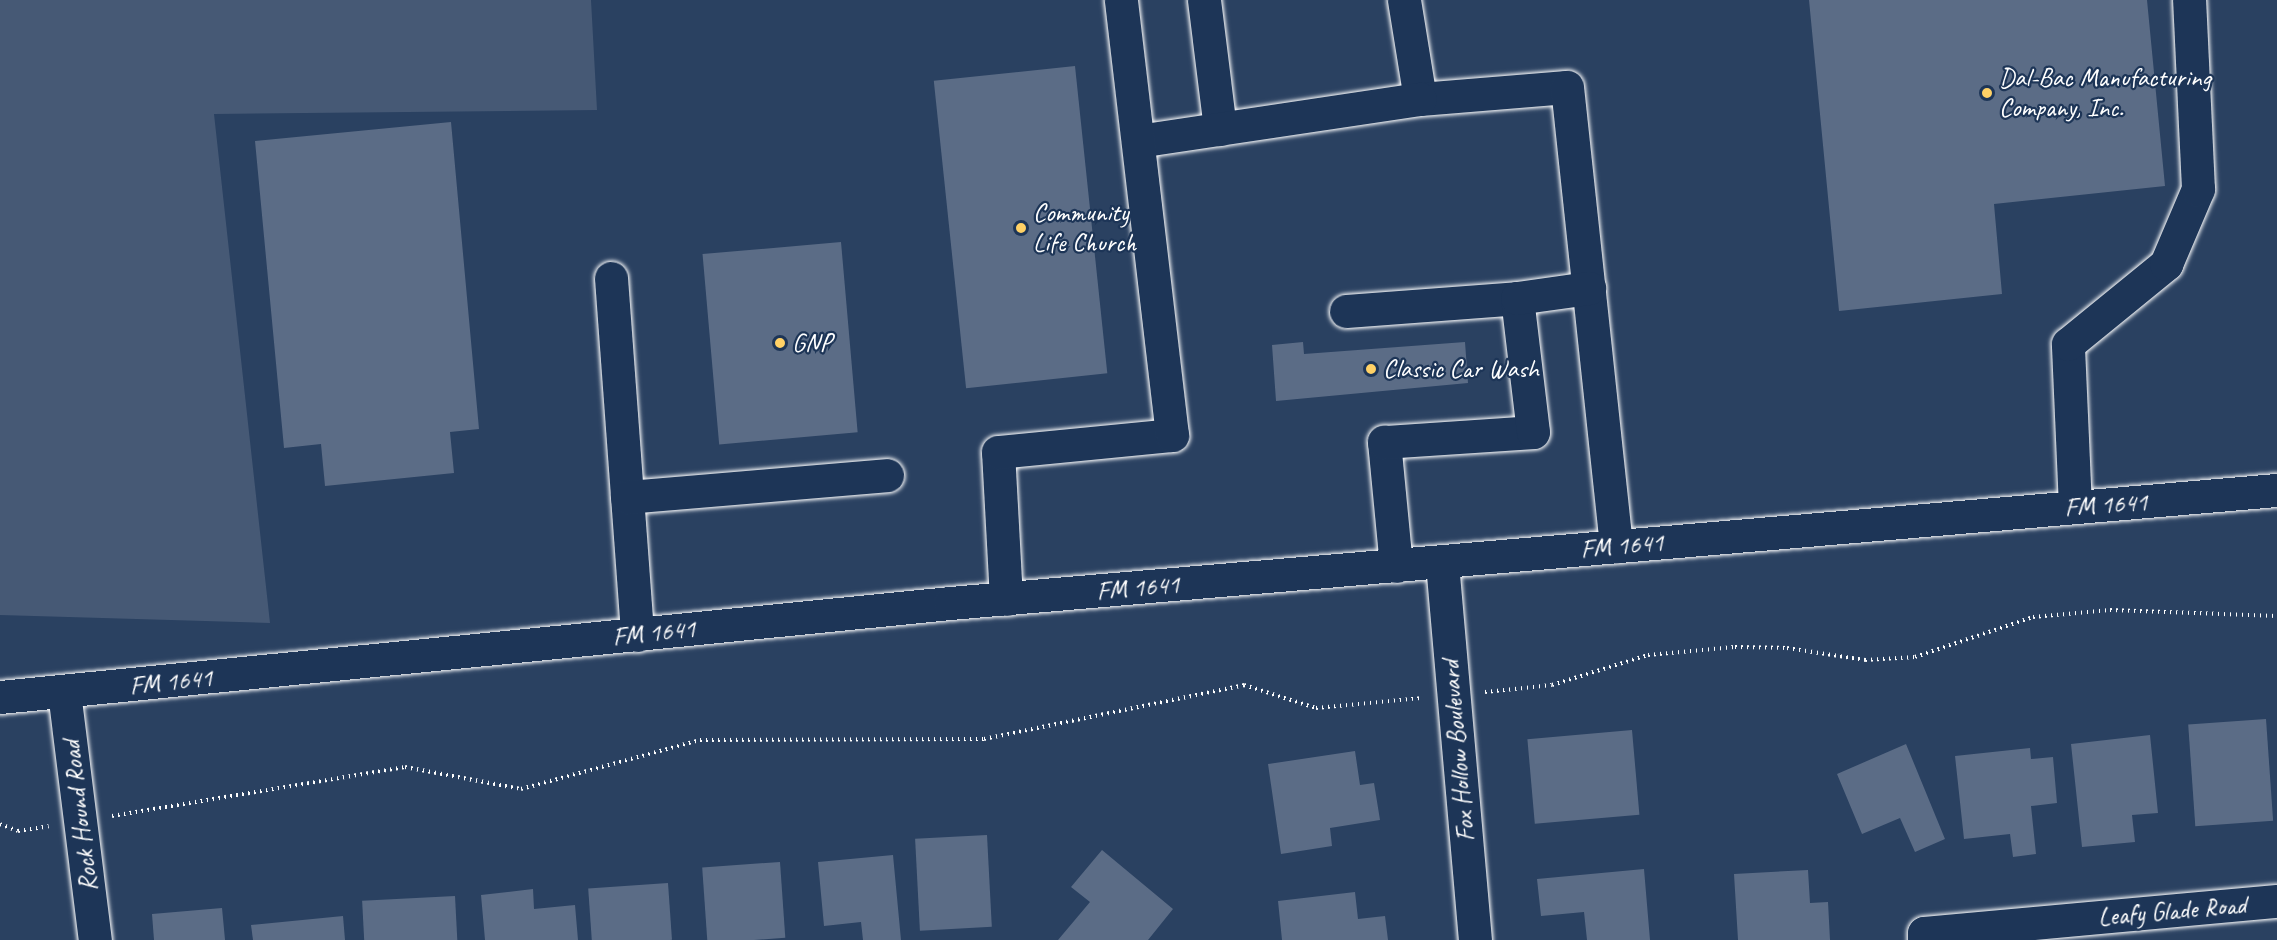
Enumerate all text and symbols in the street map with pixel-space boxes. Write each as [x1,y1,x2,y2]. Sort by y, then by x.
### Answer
place label: Dal-Bac Manufacturing Company, Inc. [1999,62,2211,124]
marker: Dal-Bac Manufacturing Company, Inc. [1980,86,1994,100]
place label: Community Life Church [1033,197,1137,258]
marker: Community Life Church [1014,221,1028,235]
place label: GNP [792,327,832,359]
marker: GNP [773,336,787,350]
place label: Classic Car Wash [1383,353,1539,385]
marker: Classic Car Wash [1364,362,1378,376]
street label: FM 1641 [2063,487,2149,523]
street label: FM 1641 [1579,527,1665,565]
street label: FM 1641 [1095,569,1181,607]
street label: FM 1641 [611,613,697,653]
street label: Fox Hollow Boulevard [1435,659,1481,843]
street label: FM 1641 [128,662,214,702]
street label: Rock Hound Road [55,738,105,894]
street label: Leafy Glade Road [2096,889,2248,933]

